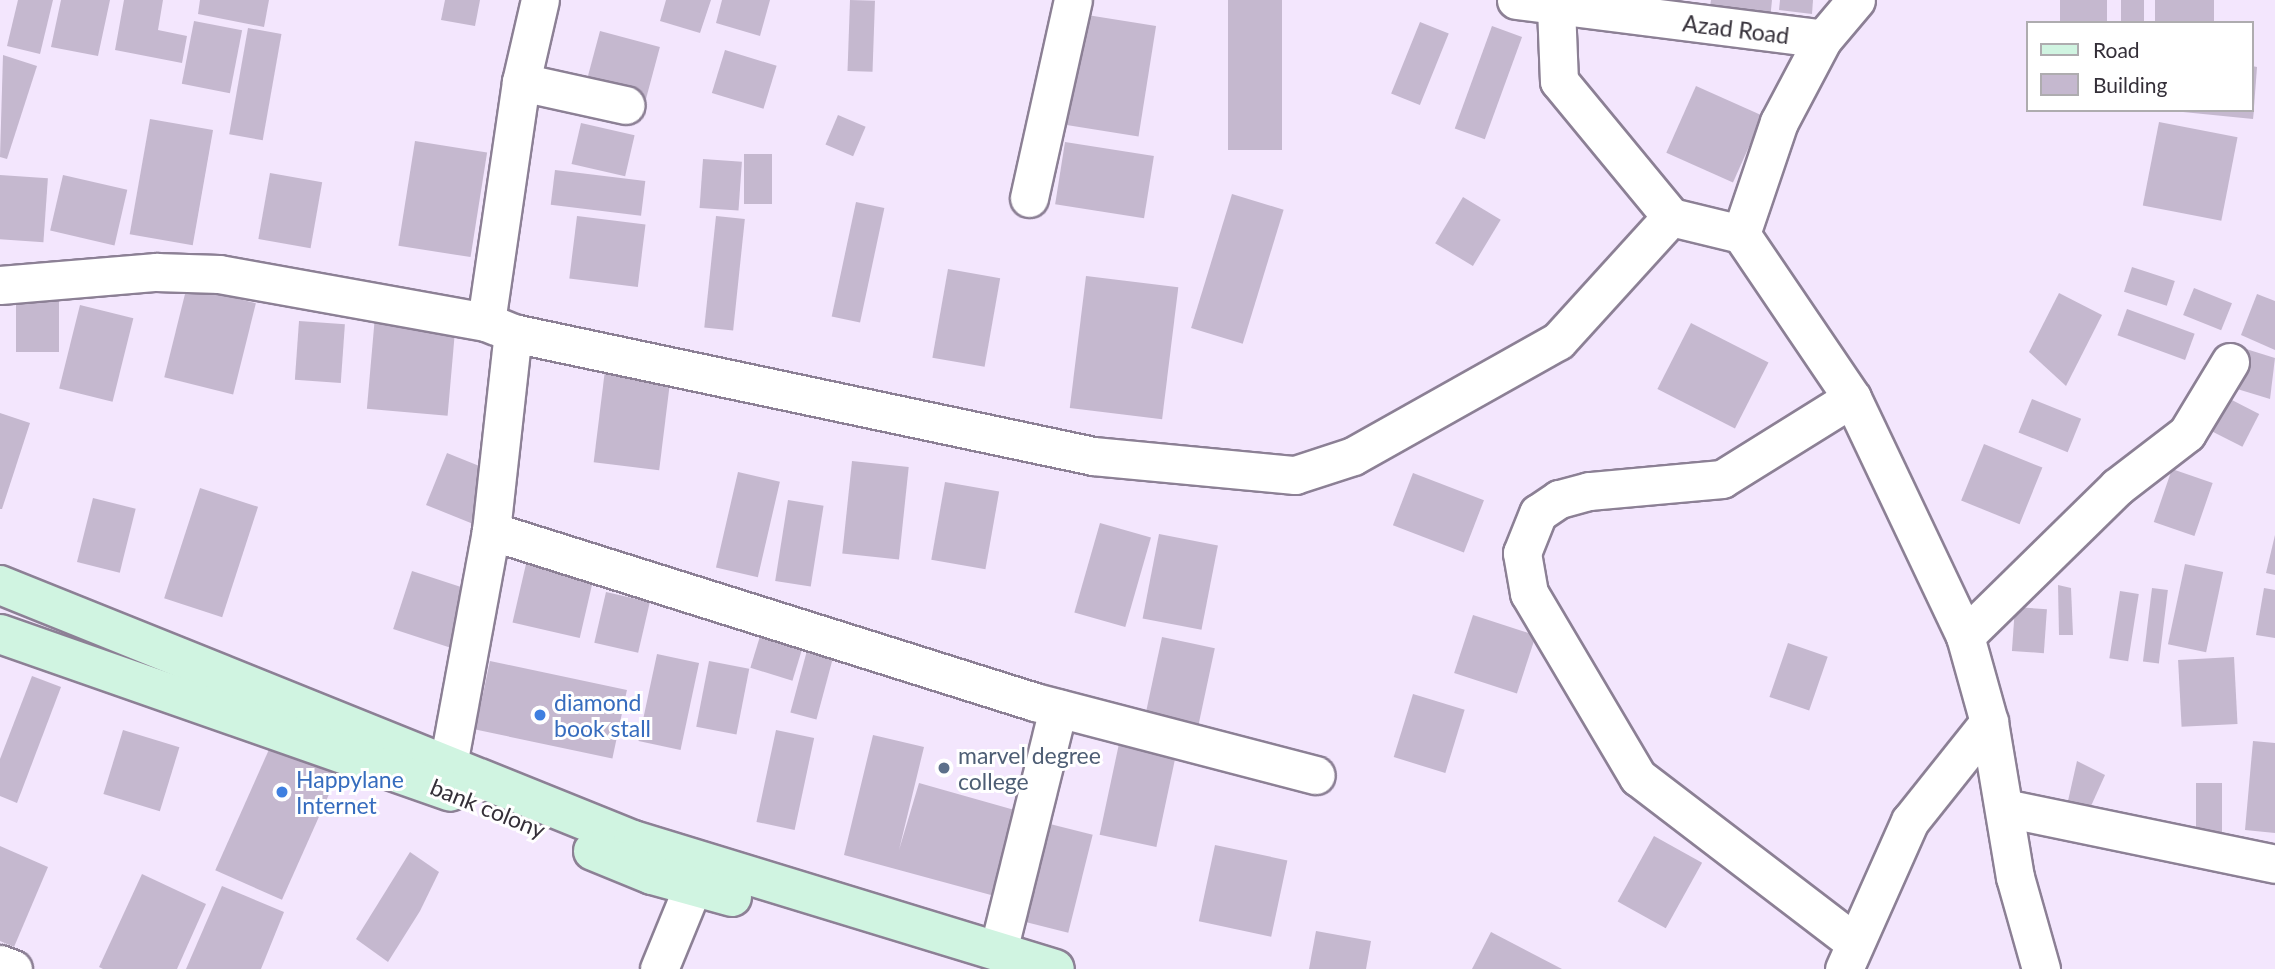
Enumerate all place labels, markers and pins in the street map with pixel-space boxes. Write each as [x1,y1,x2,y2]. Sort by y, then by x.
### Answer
place label: diamond book stall [554,688,651,742]
marker: diamond book stall [532,707,548,723]
place label: marvel degree college [958,741,1101,795]
marker: marvel degree college [936,760,952,776]
place label: Happylane Internet [296,765,404,819]
marker: Happylane Internet [274,784,290,800]

